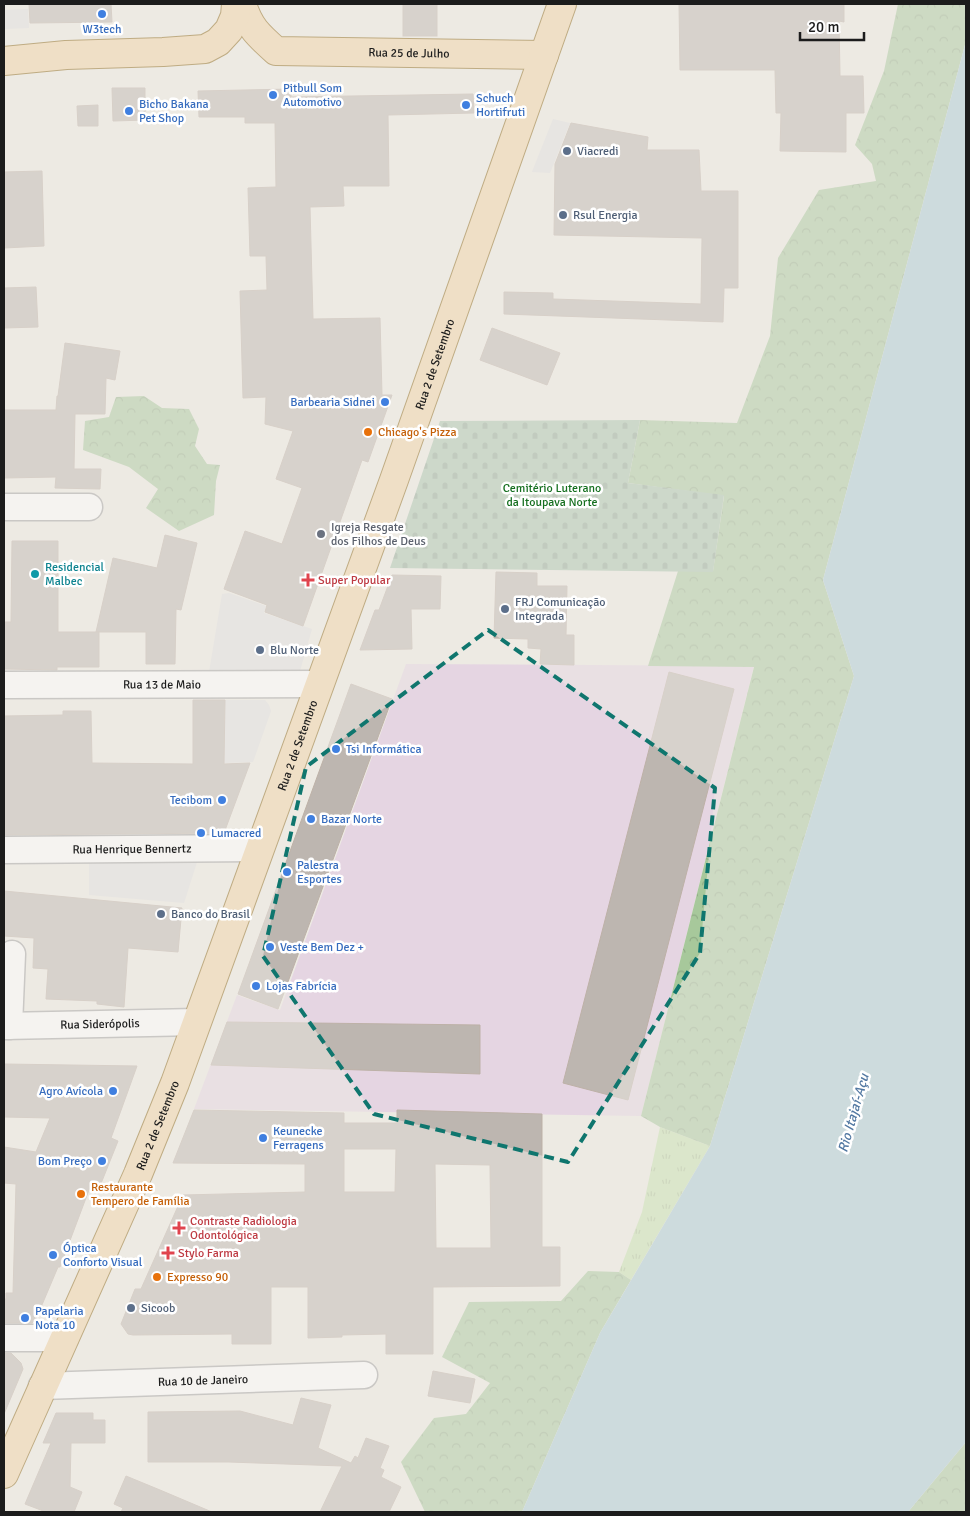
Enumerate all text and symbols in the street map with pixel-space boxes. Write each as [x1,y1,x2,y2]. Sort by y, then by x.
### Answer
marker: W3tech [96,8,108,20]
scale bar [800,10,864,42]
text: 20 m [808,18,839,36]
place label: W3tech [83,22,121,37]
street label: Rua 25 de Julho [368,45,450,62]
place label: Pitbull Som Automotivo [283,81,342,110]
marker: Pitbull Som Automotivo [267,89,279,101]
place label: Schuch Hortifruti [476,91,525,120]
place label: Bicho Bakana Pet Shop [139,97,209,126]
marker: Schuch Hortifruti [460,99,472,111]
marker: Bicho Bakana Pet Shop [123,105,135,117]
place label: Viacredi [577,144,619,159]
marker: Viacredi [561,145,573,157]
place label: Rsul Energia [573,208,637,223]
marker: Rsul Energia [557,209,569,221]
street label: Rua 2 de Setembro [412,317,458,412]
place label: Barbearia Sidnei [290,395,375,410]
marker: Barbearia Sidnei [379,396,391,408]
place label: Chicago's Pizza [378,425,457,440]
marker: Chicago's Pizza [362,426,374,438]
park label: Cemitério Luterano da Itoupava Norte [503,481,601,510]
place label: Igreja Resgate dos Filhos de Deus [331,520,426,549]
marker: Igreja Resgate dos Filhos de Deus [315,528,327,540]
place label: Residencial Malbec [45,560,105,589]
marker: Residencial Malbec [29,568,41,580]
place label: Super Popular [318,573,391,588]
marker: Super Popular [302,574,314,586]
place label: FRJ Comunicação Integrada [515,595,605,624]
marker: FRJ Comunicação Integrada [499,603,511,615]
place label: Blu Norte [270,643,319,658]
marker: Blu Norte [254,644,266,656]
street label: Rua 13 de Maio [123,677,201,693]
street label: Rua 2 de Setembro [275,698,321,793]
place label: Tsi Informática [346,742,422,757]
marker: Tsi Informática [330,743,342,755]
place label: Tecibom [170,793,212,808]
marker: Tecibom [216,794,228,806]
place label: Bazar Norte [321,812,382,827]
marker: Bazar Norte [305,813,317,825]
place label: Lumacred [211,826,261,841]
marker: Lumacred [195,827,207,839]
street label: Rua Henrique Bennertz [72,842,192,857]
place label: Palestra Esportes [297,858,342,887]
marker: Palestra Esportes [281,866,293,878]
place label: Banco do Brasil [171,907,251,922]
marker: Banco do Brasil [155,908,167,920]
place label: Veste Bem Dez + [280,940,364,955]
marker: Veste Bem Dez + [264,941,276,953]
place label: Lojas Fabrícia [266,979,337,994]
marker: Lojas Fabrícia [250,980,262,992]
street label: Rua Siderópolis [60,1016,140,1033]
water label: Rio Itajaí-Açu [834,1071,873,1154]
street label: Rua 2 de Setembro [133,1079,183,1173]
place label: Agro Avícola [39,1084,103,1099]
marker: Agro Avícola [107,1085,119,1097]
place label: Keunecke Ferragens [273,1124,324,1153]
marker: Keunecke Ferragens [257,1132,269,1144]
place label: Bom Preço [38,1154,92,1169]
marker: Bom Preço [96,1155,108,1167]
place label: Restaurante Tempero de Família [91,1180,189,1209]
marker: Restaurante Tempero de Família [75,1188,87,1200]
place label: Contraste Radiologia Odontológica [190,1214,297,1243]
marker: Contraste Radiologia Odontológica [172,1221,186,1235]
place label: Óptica Conforto Visual [63,1241,143,1270]
place label: Stylo Farma [178,1246,239,1261]
marker: Stylo Farma [162,1247,174,1259]
marker: Óptica Conforto Visual [47,1249,59,1261]
place label: Expresso 90 [167,1270,228,1285]
marker: Expresso 90 [151,1271,163,1283]
place label: Sicoob [141,1301,175,1316]
marker: Sicoob [125,1302,137,1314]
place label: Papelaria Nota 10 [35,1304,84,1333]
marker: Papelaria Nota 10 [19,1312,31,1324]
street label: Rua 10 de Janeiro [158,1372,248,1390]

